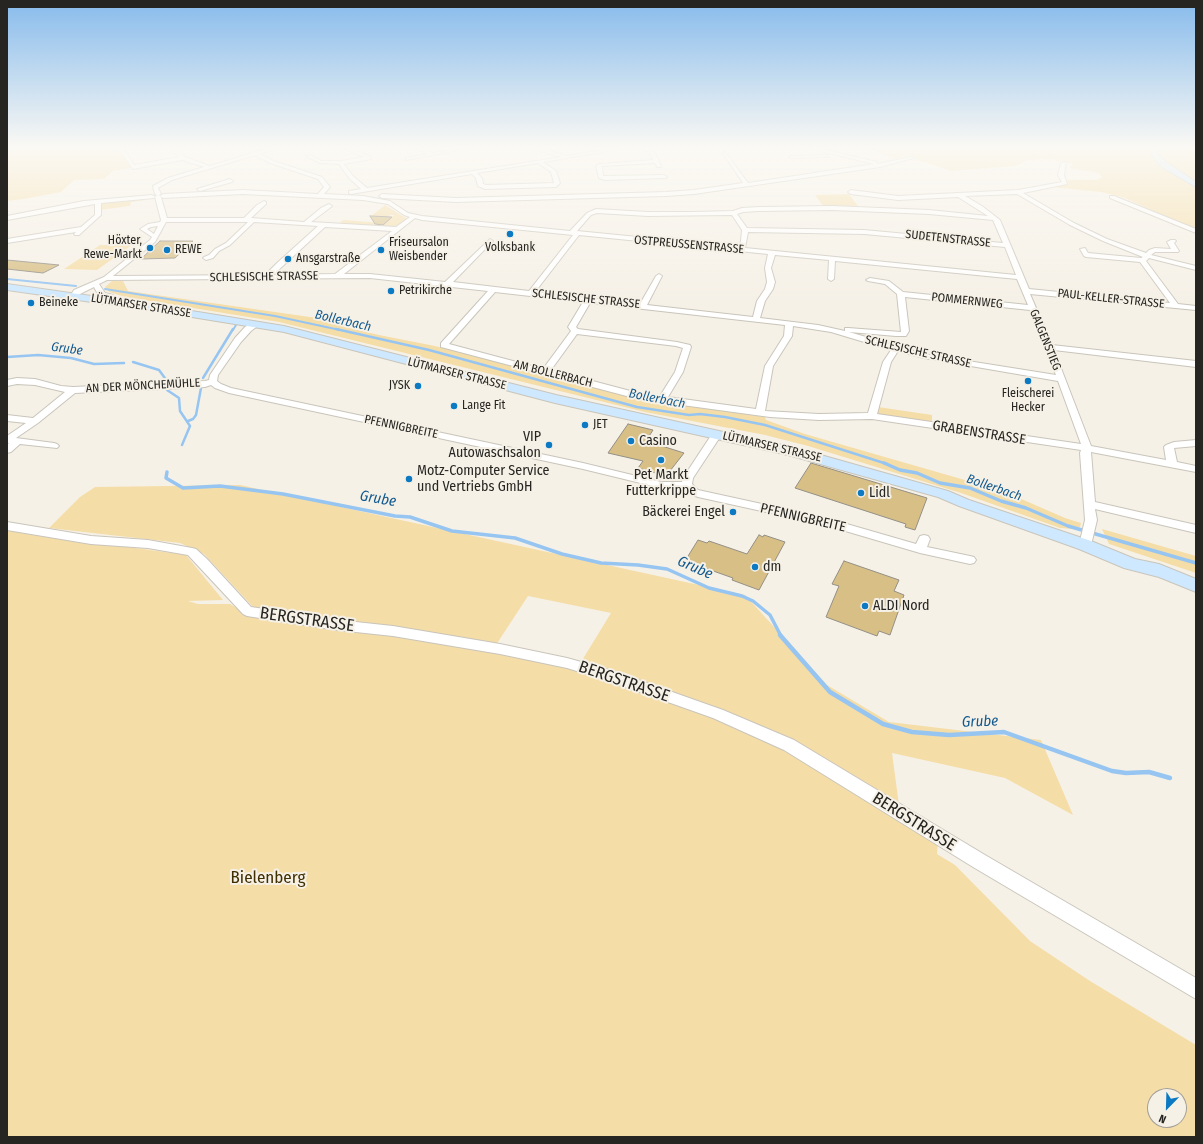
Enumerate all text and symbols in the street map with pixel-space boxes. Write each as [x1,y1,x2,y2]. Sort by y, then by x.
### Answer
street label: SUDETENSTRASSE [905,227,991,251]
marker: Volksbank [505,229,515,239]
street label: OSTPREUSSENSTRASSE [633,233,745,257]
place label: Höxter, Rewe-Markt [83,234,142,262]
place label: Friseursalon Weisbender [389,236,449,264]
place label: Volksbank [485,241,535,255]
marker: Höxter, Rewe-Markt [145,243,155,253]
place label: REWE [175,243,202,257]
marker: REWE [162,245,172,255]
marker: Friseursalon Weisbender [376,245,386,255]
place label: Ansgarstraße [296,252,360,266]
marker: Ansgarstraße [283,254,293,264]
street label: SCHLESISCHE STRASSE [210,269,318,285]
place label: Petrikirche [399,284,452,298]
marker: Petrikirche [386,286,396,296]
street label: SCHLESISCHE STRASSE [531,286,641,312]
street label: PAUL-KELLER-STRASSE [1057,286,1165,312]
street label: POMMERNWEG [931,290,1003,312]
street label: LÜTMARSER STRASSE [90,291,192,321]
place label: Beineke [39,296,78,310]
marker: Beineke [26,298,36,308]
water label: Bollerbach [313,307,373,335]
street label: GALGENSTIEG [1026,307,1064,373]
street label: SCHLESISCHE STRASSE [864,333,972,371]
water label: Grube [50,339,84,359]
street label: LÜTMARSER STRASSE [406,355,508,393]
street label: AM BOLLERBACH [512,357,594,391]
street label: AN DER MÖNCHEMÜHLE [85,376,201,396]
marker: Fleischerei Hecker [1023,376,1033,386]
place label: JYSK [389,379,410,393]
marker: JYSK [413,381,423,391]
water label: Bollerbach [627,386,687,412]
place label: Fleischerei Hecker [1002,387,1054,415]
place label: Lange Fit [462,399,505,413]
marker: Lange Fit [449,401,459,411]
street label: PFENNIGBREITE [363,412,439,442]
street label: GRABENSTRASSE [931,417,1027,449]
place label: JET [593,418,607,432]
marker: JET [580,420,590,430]
place label: VIP Autowaschsalon [449,429,541,462]
street label: LÜTMARSER STRASSE [721,429,823,465]
place label: Casino [639,433,677,449]
marker: Casino [626,436,636,446]
marker: VIP Autowaschsalon [544,440,554,450]
marker: Pet Markt Futterkrippe [656,455,666,465]
place label: Motz-Computer Service und Vertriebs GmbH [417,463,549,496]
place label: Pet Markt Futterkrippe [626,467,696,500]
water label: Bollerbach [964,471,1024,505]
marker: Motz-Computer Service und Vertriebs GmbH [404,474,414,484]
place label: Lidl [869,485,890,501]
water label: Grube [358,487,398,511]
marker: Lidl [856,488,866,498]
street label: PFENNIGBREITE [759,500,847,536]
place label: Bäckerei Engel [642,504,725,520]
marker: Bäckerei Engel [728,507,738,517]
water label: Grube [675,552,715,584]
place label: dm [763,559,781,575]
marker: dm [750,562,760,572]
place label: ALDI Nord [873,598,930,614]
marker: ALDI Nord [860,601,870,611]
street label: BERGSTRASSE [259,603,355,637]
street label: BERGSTRASSE [576,657,672,707]
water label: Grube [961,712,999,732]
street label: BERGSTRASSE [868,788,960,856]
park label: Bielenberg [231,868,305,888]
north arrow [1147,1088,1187,1128]
text: N [1157,1111,1168,1126]

